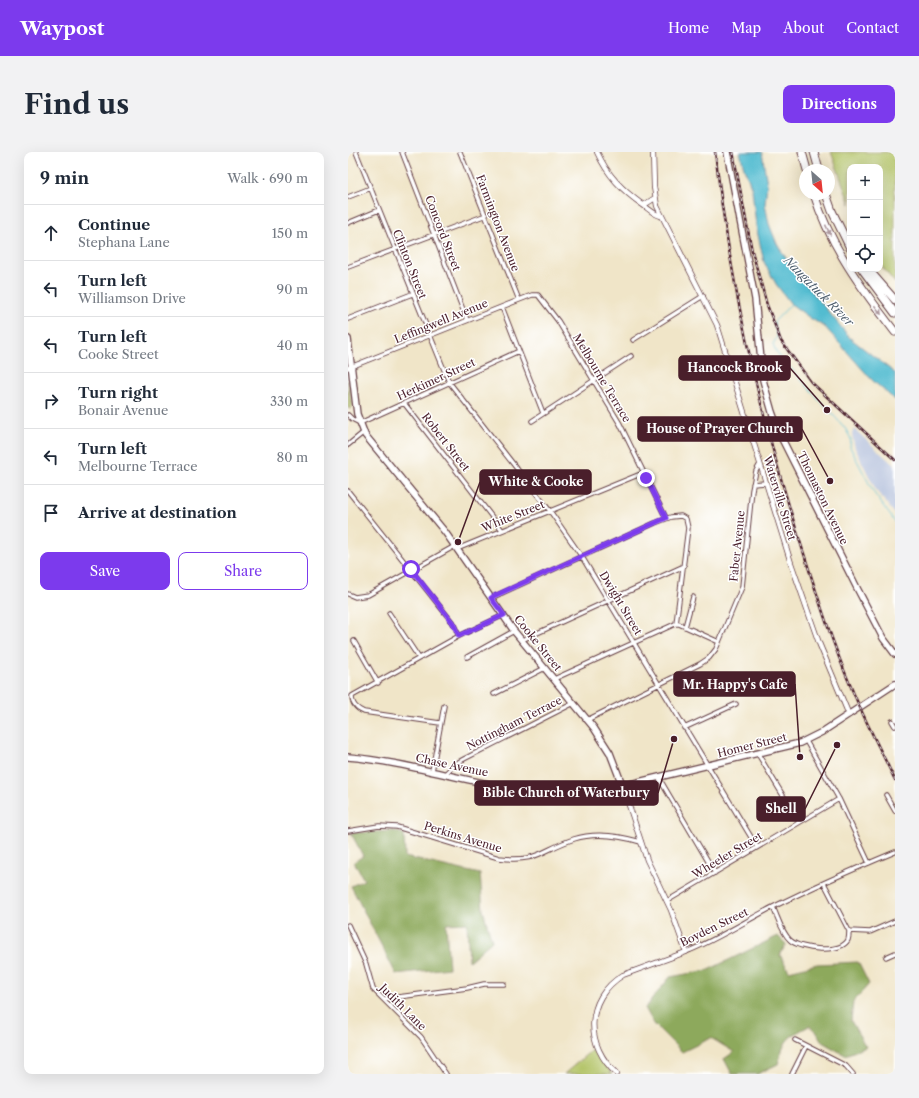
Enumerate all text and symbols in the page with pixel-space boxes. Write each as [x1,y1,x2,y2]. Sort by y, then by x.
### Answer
text: Waypost [20,17,104,40]
text: Home [668,19,709,37]
text: Map [731,19,761,37]
text: About [783,19,824,37]
text: Contact [846,19,899,37]
button: Directions [783,85,895,123]
text: Find us [24,87,129,121]
north arrow [799,164,835,200]
map controls [847,164,883,272]
button: + [847,164,883,200]
text: 9 min [40,168,89,188]
text: Walk · 690 m [227,170,308,186]
street label: Farmington Avenue [473,173,523,273]
street label: Concord Street [422,193,464,273]
button: − [847,200,883,236]
text: Continue [78,215,150,234]
icon: ahead [40,222,62,244]
text: 150 m [272,225,308,241]
one-way arrow [825,225,831,236]
street label: Clinton Street [390,227,430,301]
text: Stephana Lane [78,234,170,250]
button: locate [847,236,883,272]
water label: Naugatuck River [780,252,858,330]
text: Turn left [78,271,147,290]
icon: left [40,278,62,300]
text: 90 m [277,281,308,297]
text: Williamson Drive [78,290,186,306]
street label: Leffingwell Avenue [392,296,490,346]
one-way arrow [874,304,882,315]
text: Turn left [78,327,147,346]
street label: Melbourne Terrace [570,331,634,425]
icon: left [40,334,62,356]
text: 40 m [277,337,308,353]
text: Cooke Street [78,346,159,362]
street label: Herkimer Street [395,355,477,403]
callout: Hancock Brook [679,356,790,380]
text: Hancock Brook [687,360,784,375]
text: Turn right [78,383,158,402]
icon: right [40,390,62,412]
text: 330 m [270,393,308,409]
text: Bonair Avenue [78,402,168,418]
street label: Robert Street [419,410,473,474]
callout: House of Prayer Church [638,417,802,441]
text: House of Prayer Church [646,421,795,436]
text: Turn left [78,439,147,458]
icon: left [40,446,62,468]
text: 80 m [276,449,308,465]
street label: Thomaston Avenue [794,449,852,547]
street label: Waterville Street [760,453,800,542]
text: Melbourne Terrace [78,458,197,474]
route end [637,469,655,487]
callout: White & Cooke [480,470,591,494]
text: White & Cooke [488,474,583,489]
street label: White Street [479,497,547,535]
icon: arrive [40,502,62,524]
text: Arrive at destination [78,503,237,522]
street label: Faber Avenue [726,510,748,582]
button: Save [40,552,170,590]
button: Share [178,552,308,590]
route start [402,560,420,578]
street label: Dwight Street [596,569,646,638]
street label: Cooke Street [511,612,565,674]
callout: Mr. Happy's Cafe [674,672,795,696]
text: Mr. Happy's Cafe [682,677,788,692]
street label: Nottingham Terrace [464,693,564,753]
street label: Homer Street [716,730,788,760]
street label: Chase Avenue [414,750,490,780]
callout: Bible Church of Waterbury [475,781,658,805]
text: Bible Church of Waterbury [482,785,650,800]
callout: Shell [757,797,805,821]
text: Shell [765,801,797,816]
street label: Perkins Avenue [422,819,504,855]
street label: Wheeler Street [688,828,765,882]
street label: Boyden Street [678,904,750,949]
street label: Judith Lane [375,979,429,1033]

